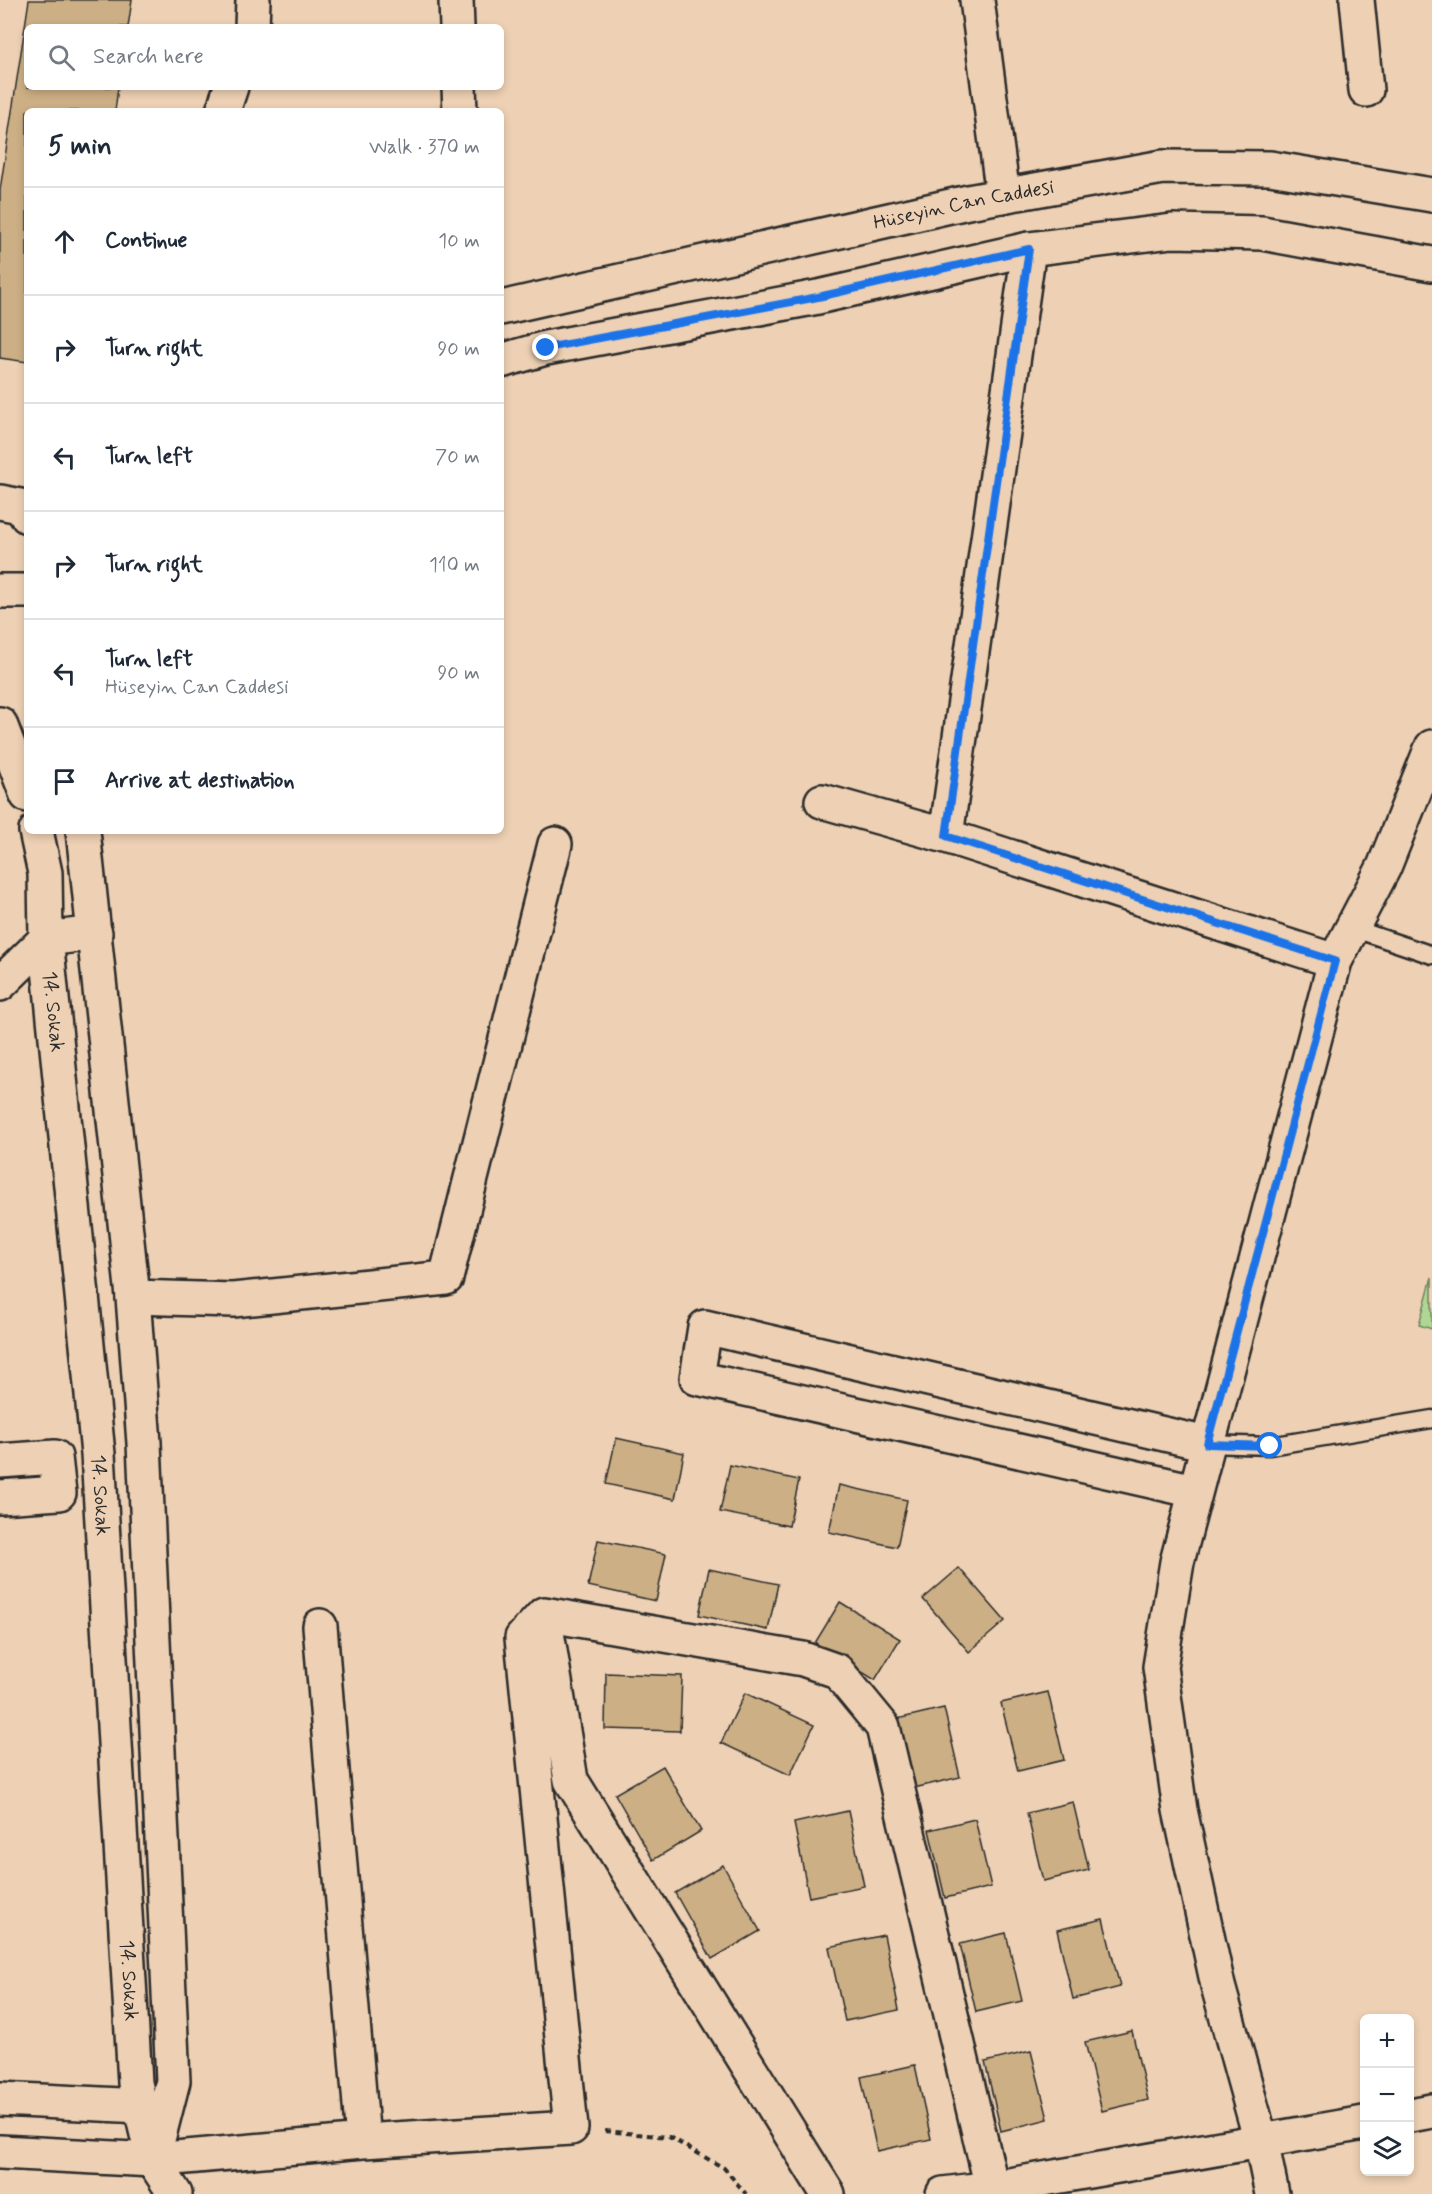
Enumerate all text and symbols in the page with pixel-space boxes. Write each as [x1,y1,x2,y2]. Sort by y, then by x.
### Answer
search box [24,24,504,90]
icon: search [45,41,78,74]
text: Search here [93,43,204,71]
text: 5 min [48,130,112,164]
text: Walk · 370 m [369,134,480,161]
street label: Hüseyin Can Caddesi [871,173,1056,237]
icon: ahead [48,225,81,258]
text: Continue [105,227,187,255]
text: 10 m [438,228,480,255]
icon: right [48,333,81,366]
route end [532,334,558,360]
text: Turn right [105,335,203,363]
text: 90 m [437,336,480,363]
icon: left [48,441,81,474]
text: Turn left [105,443,193,471]
text: 70 m [435,444,480,471]
icon: right [48,549,81,582]
text: Turn right [105,551,203,579]
text: 110 m [429,552,480,579]
text: Turn left [105,646,193,674]
icon: left [48,657,81,690]
text: 90 m [437,660,480,687]
text: Hüseyin Can Caddesi [105,674,289,701]
icon: arrive [48,765,81,798]
text: Arrive at destination [105,767,295,795]
street label: 14. Sokak [36,970,71,1054]
route start [1256,1432,1282,1458]
street label: 14. Sokak [85,1454,116,1537]
street label: 14. Sokak [113,1939,145,2022]
map controls [1360,2014,1414,2176]
button: + [1360,2014,1414,2068]
button: − [1360,2068,1414,2122]
button: layers [1360,2122,1414,2176]

